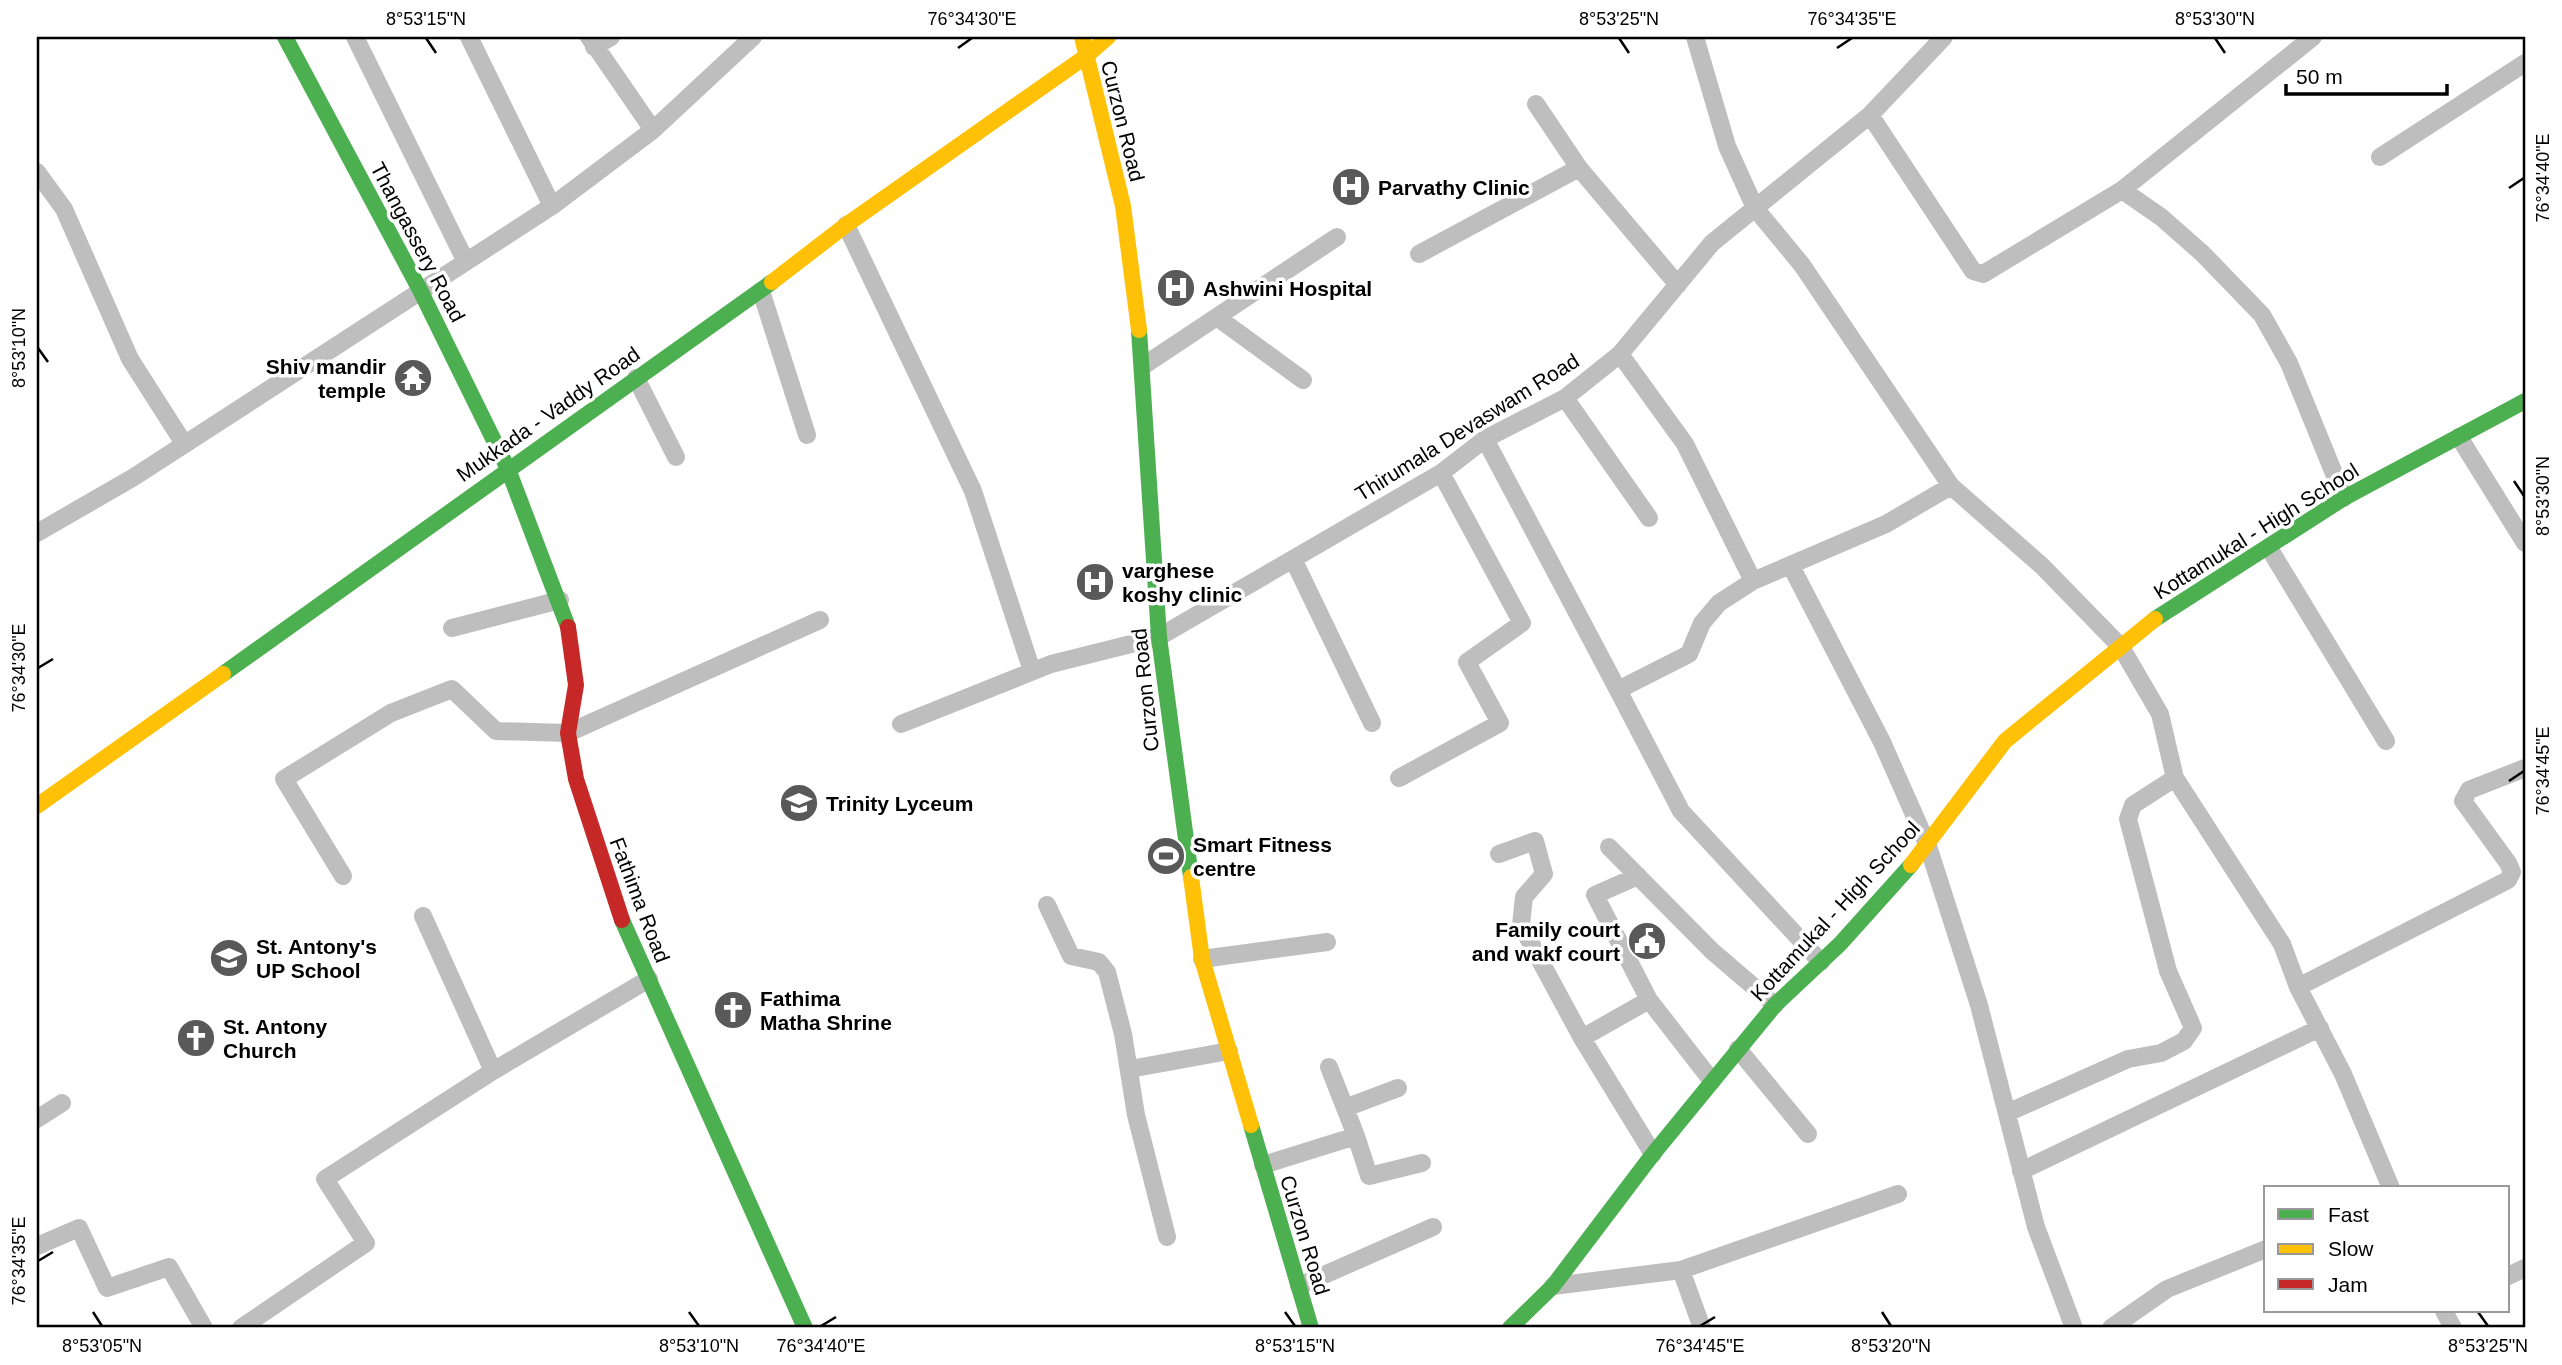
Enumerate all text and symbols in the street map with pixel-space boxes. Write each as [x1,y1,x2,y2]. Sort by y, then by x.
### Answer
text: 8°53'15"N [386,9,466,29]
text: 76°34'30"E [927,9,1017,29]
text: 8°53'25"N [1579,9,1659,29]
text: 76°34'35"E [1807,9,1897,29]
text: 8°53'30"N [2175,9,2255,29]
scale bar [2286,52,2446,96]
street label: Curzon Road [1097,58,1149,184]
text: 50 m [2296,65,2343,88]
text: 76°34'40"E [2533,133,2553,223]
street label: Thangassery Road [366,158,470,326]
hospital icon: Parvathy Clinic [1330,166,1372,208]
place label: Parvathy Clinic [1378,176,1530,199]
hospital icon: Ashwini Hospital [1155,267,1197,309]
place label: Ashwini Hospital [1203,277,1372,300]
text: 8°53'10"N [9,308,29,388]
street label: Mukkada - Vaddy Road [452,342,644,486]
street label: Thirumala Devaswam Road [1351,349,1583,505]
place label: Shiv mandir temple [266,355,386,402]
temple icon: Shiv mandir temple [392,357,434,399]
text: 8°53'30"N [2533,456,2553,536]
street label: Kottamukal - High School [2149,458,2363,604]
place label: varghese koshy clinic [1122,559,1243,606]
hospital icon: varghese koshy clinic [1074,561,1116,603]
text: 76°34'30"E [9,623,29,713]
street label: Curzon Road [1127,627,1163,753]
text: 76°34'45"E [2533,726,2553,816]
school or university icon: Trinity Lyceum [778,782,820,824]
place label: Trinity Lyceum [826,792,973,815]
street label: Kottamukal - High School [1746,817,1924,1005]
place label: Smart Fitness centre [1193,833,1332,880]
street label: Fathima Road [606,834,674,966]
sports icon: Smart Fitness centre [1145,835,1187,877]
place label: Family court and wakf court [1472,918,1620,965]
public building icon: Family court and wakf court [1626,920,1668,962]
place label: St. Antony's UP School [256,935,377,982]
school or university icon: St. Antony's UP School [208,937,250,979]
place label: Fathima Matha Shrine [760,987,892,1034]
church icon: Fathima Matha Shrine [712,989,754,1031]
place label: St. Antony Church [223,1015,328,1062]
church icon: St. Antony Church [175,1017,217,1059]
street label: Curzon Road [1276,1172,1334,1298]
legend [2264,1186,2510,1312]
text: Fast [2328,1203,2369,1226]
text: 76°34'35"E [9,1216,29,1306]
text: Slow [2328,1237,2374,1260]
text: Jam [2328,1273,2368,1296]
text: 8°53'05"N [62,1336,142,1356]
text: 8°53'10"N [659,1336,739,1356]
text: 76°34'40"E [776,1336,866,1356]
text: 8°53'15"N [1255,1336,1335,1356]
text: 76°34'45"E [1655,1336,1745,1356]
text: 8°53'20"N [1851,1336,1931,1356]
text: 8°53'25"N [2448,1336,2528,1356]

